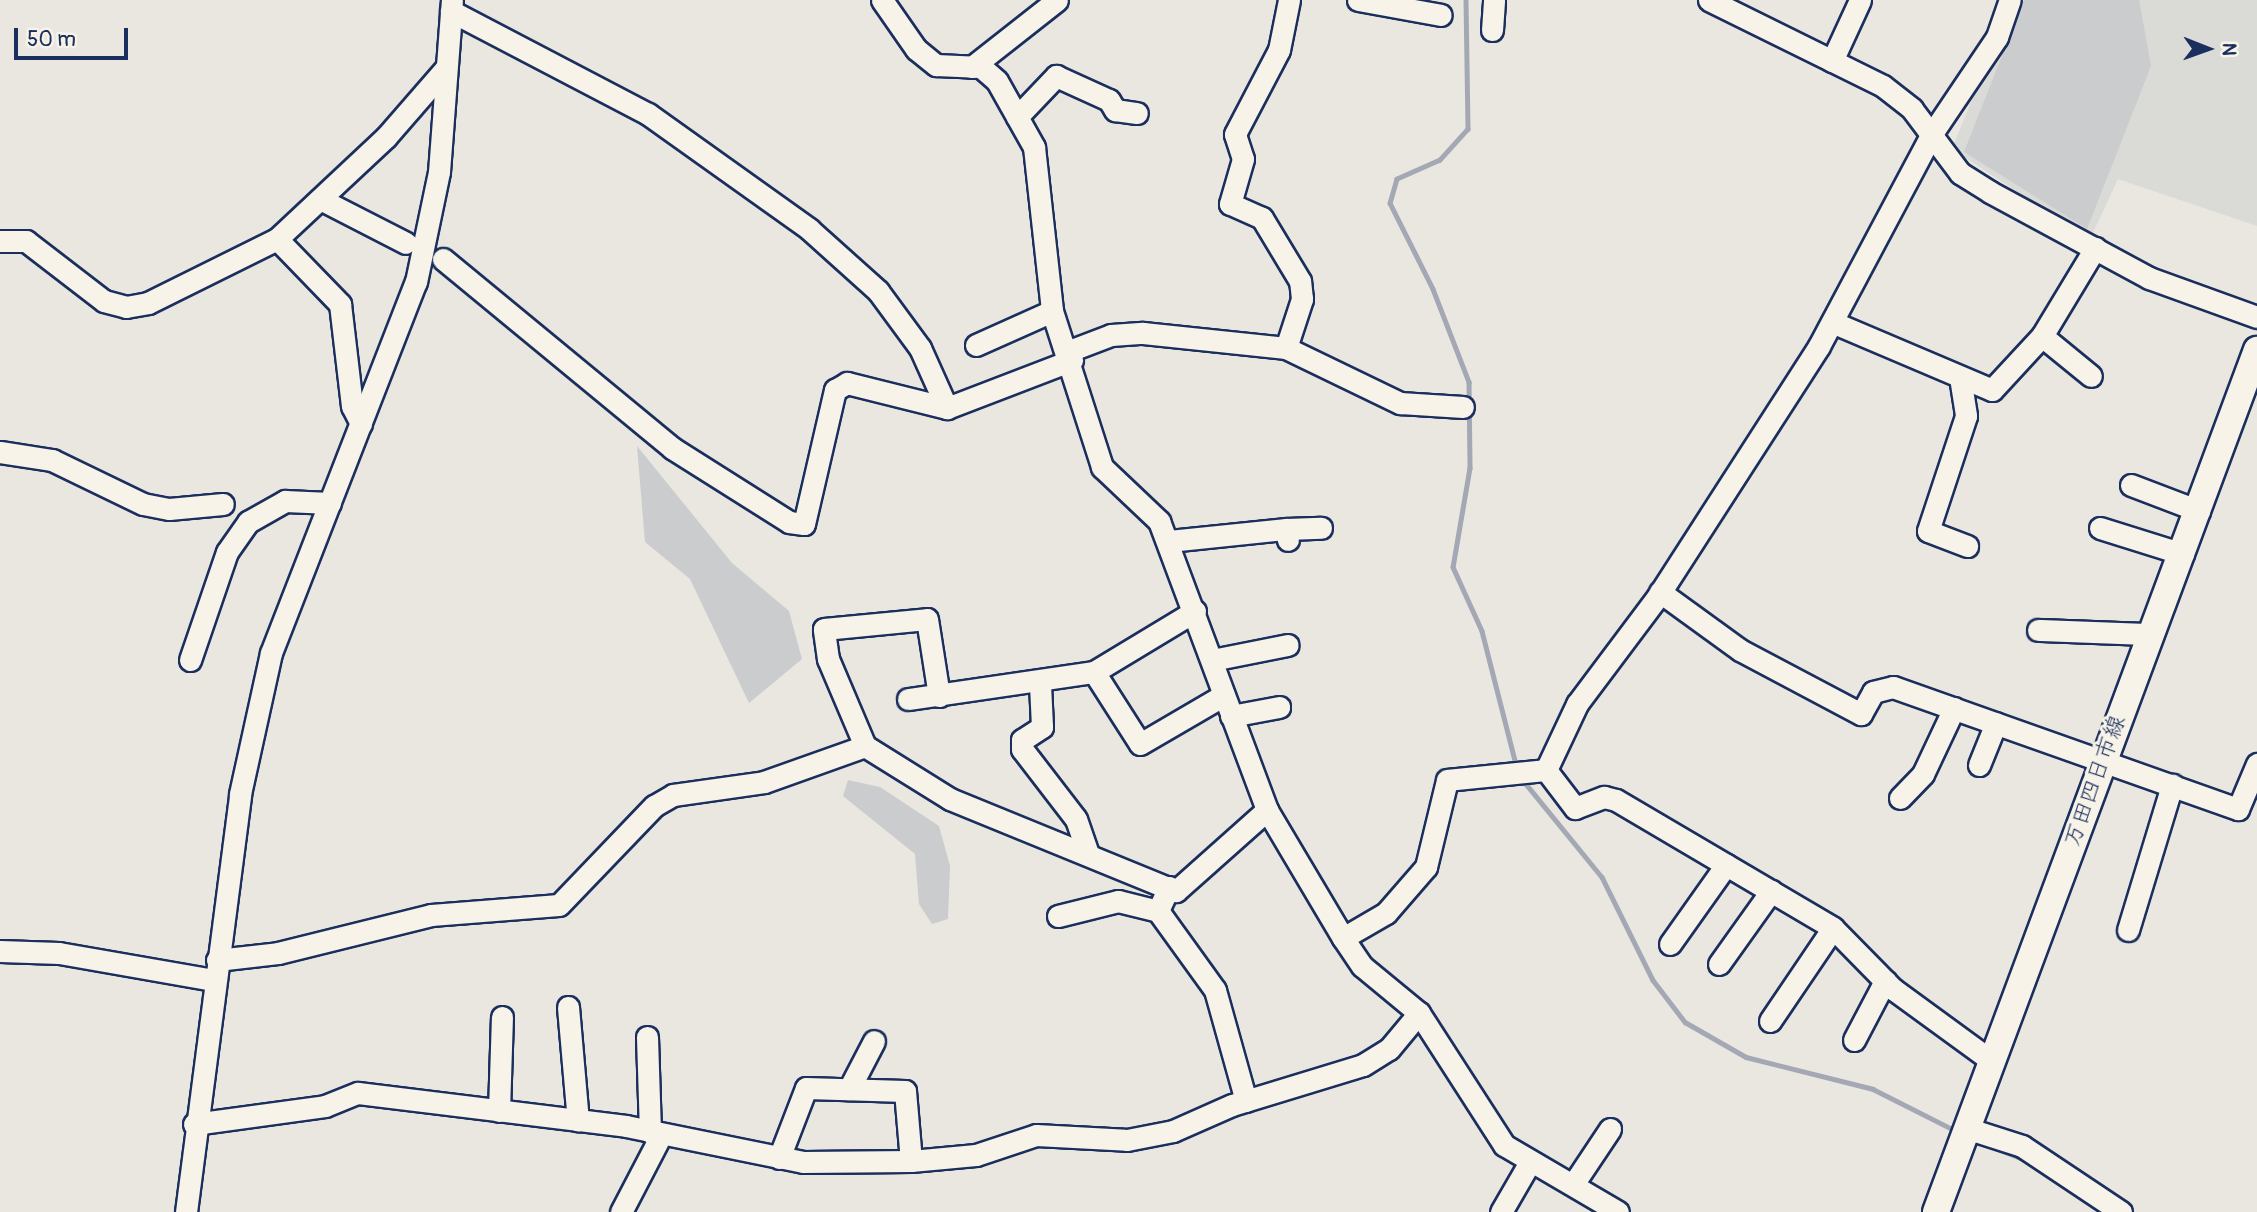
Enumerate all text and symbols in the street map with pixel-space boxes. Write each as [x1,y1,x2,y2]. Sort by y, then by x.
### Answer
scale bar [18,14,131,58]
north arrow [2173,14,2243,84]
text: 50 m [27,26,76,53]
text: N [2217,43,2241,56]
street label: 万田四日市線 [2058,711,2132,851]

